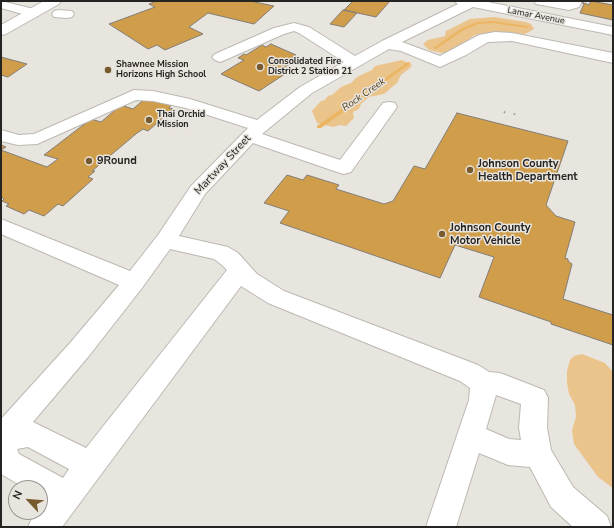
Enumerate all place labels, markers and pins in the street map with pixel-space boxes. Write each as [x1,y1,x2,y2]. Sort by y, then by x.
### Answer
place label: Consolidated Fire District 2 Station 21 [268,57,352,78]
place label: Shawnee Mission Horizons High School [116,60,206,81]
marker: Consolidated Fire District 2 Station 21 [255,62,265,72]
marker: Shawnee Mission Horizons High School [103,65,113,75]
place label: Thai Orchid Mission [157,110,205,131]
marker: Thai Orchid Mission [144,115,154,125]
place label: 9Round [97,154,137,168]
marker: 9Round [84,156,94,166]
place label: Johnson County Health Department [478,157,578,183]
marker: Johnson County Health Department [465,165,475,175]
place label: Johnson County Motor Vehicle [450,221,531,247]
marker: Johnson County Motor Vehicle [437,229,447,239]

